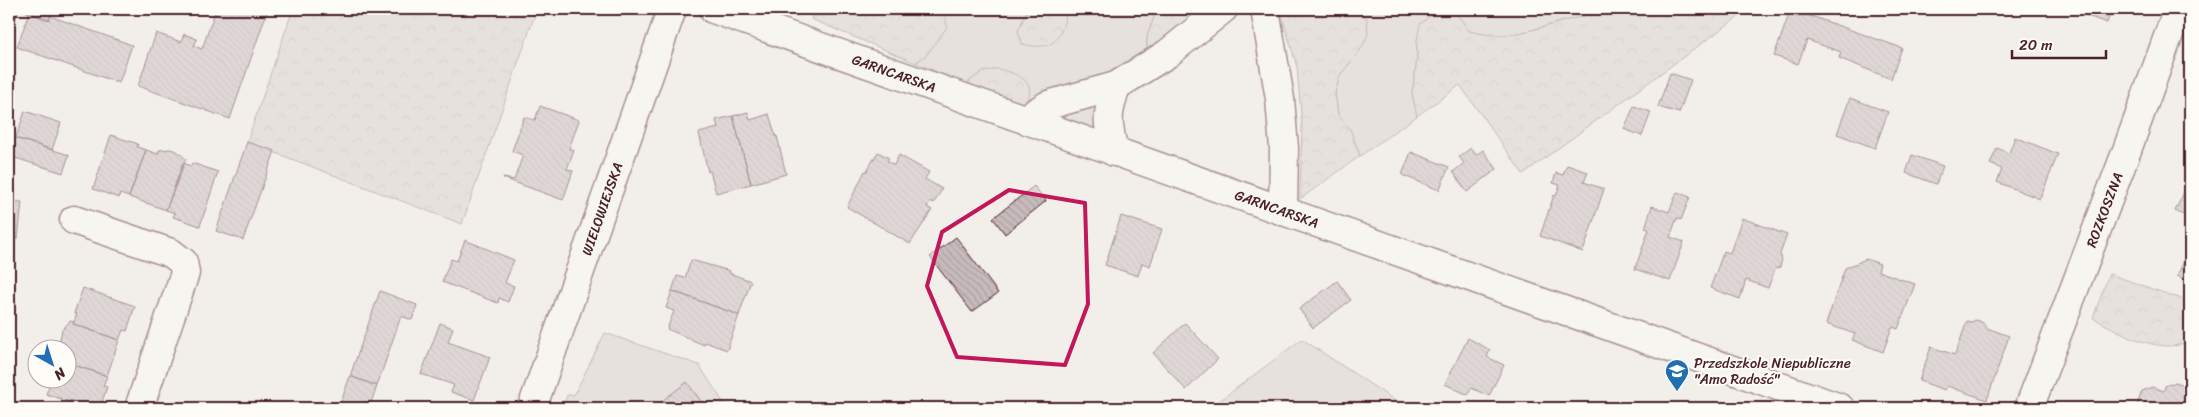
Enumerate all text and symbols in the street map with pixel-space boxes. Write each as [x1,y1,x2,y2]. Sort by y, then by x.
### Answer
scale bar [2012,28,2105,60]
text: 20 m [2019,32,2053,58]
street label: GARNCARSKA [848,47,940,100]
street label: WIELOWIEJSKA [574,159,630,259]
street label: ROZKOSZNA [2079,168,2130,251]
street label: GARNCARSKA [1231,182,1322,235]
north arrow [28,340,78,390]
place label: Przedszkole Niepubliczne "Amo Radość" [1694,351,1851,392]
school or university icon: Przedszkole Niepubliczne "Amo Radość" [1664,358,1690,392]
text: N [48,360,72,387]

